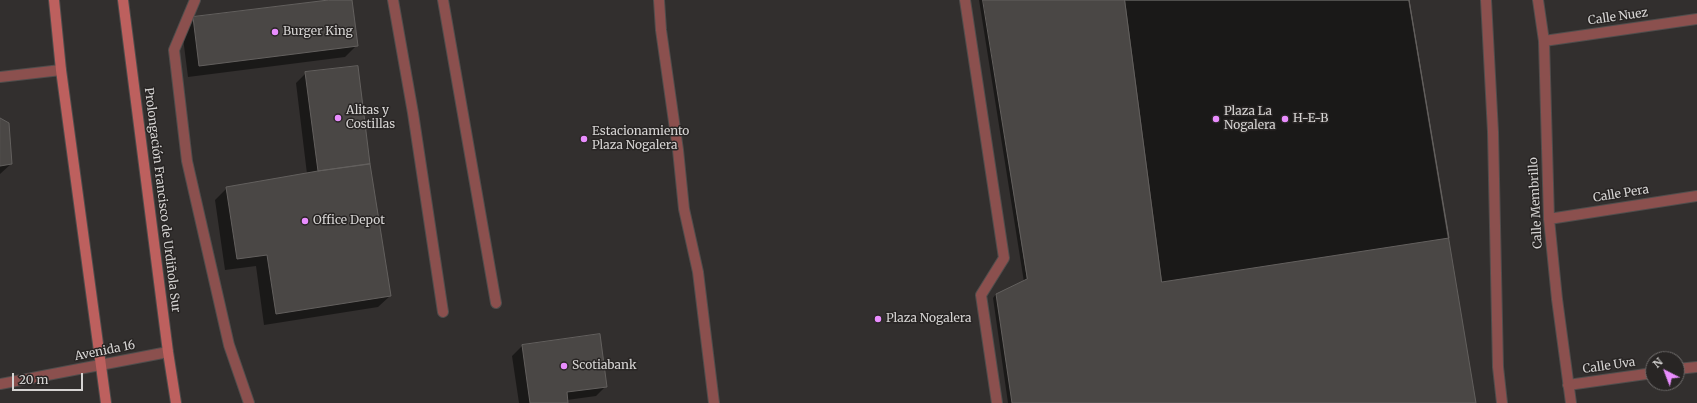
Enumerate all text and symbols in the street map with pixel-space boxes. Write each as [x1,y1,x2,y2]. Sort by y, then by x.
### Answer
street label: Calle Nuez [1587,6,1649,28]
place label: Burger King [283,25,353,39]
marker: Burger King [270,27,280,37]
street label: Prolongación Francisco de Urdiñola Sur [141,87,183,313]
place label: Alitas y Costillas [346,104,395,132]
place label: Plaza La Nogalera [1224,105,1276,133]
place label: H-E-B [1293,112,1328,126]
marker: Alitas y Costillas [333,113,343,123]
marker: Plaza La Nogalera [1211,114,1221,124]
marker: H-E-B [1280,114,1290,124]
place label: Estacionamiento Plaza Nogalera [592,125,689,153]
marker: Estacionamiento Plaza Nogalera [579,134,589,144]
street label: Calle Membrillo [1526,157,1546,249]
street label: Calle Pera [1592,182,1650,206]
place label: Office Depot [313,214,385,228]
marker: Office Depot [300,216,310,226]
place label: Plaza Nogalera [886,312,971,326]
marker: Plaza Nogalera [873,314,883,324]
street label: Avenida 16 [74,338,136,364]
north arrow [1645,351,1685,391]
street label: Calle Uva [1582,355,1636,377]
text: N [1650,355,1666,371]
place label: Scotiabank [572,359,637,373]
marker: Scotiabank [559,361,569,371]
scale bar [14,365,85,391]
text: 20 m [19,372,48,387]

